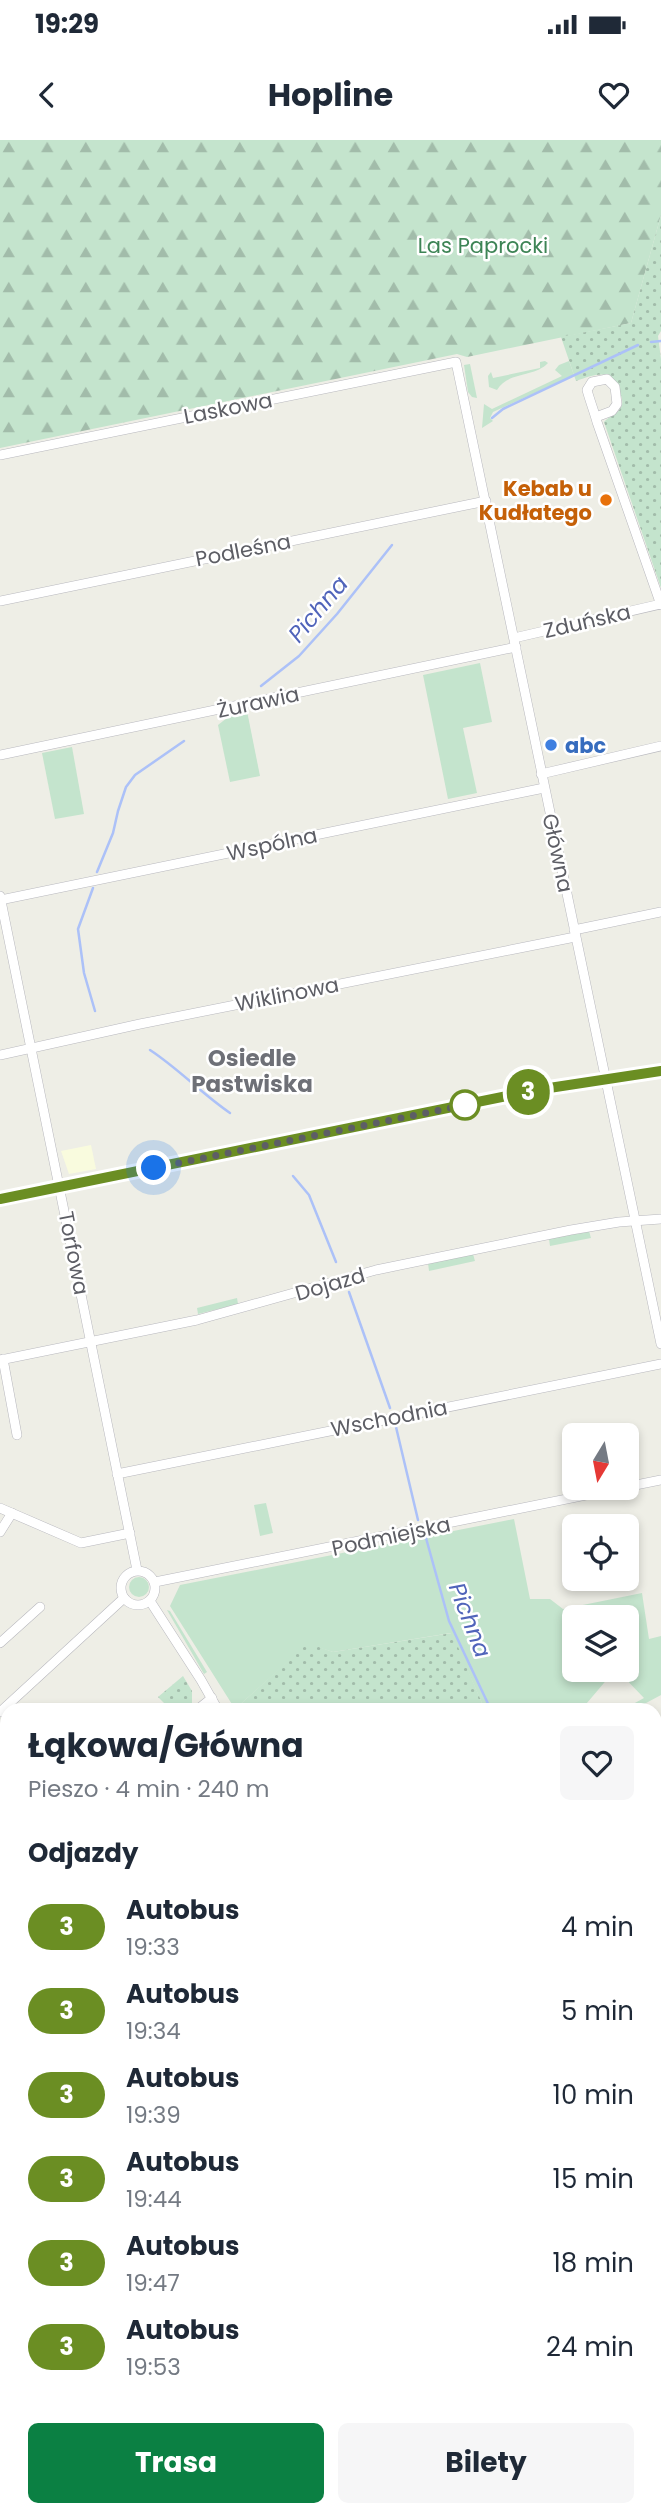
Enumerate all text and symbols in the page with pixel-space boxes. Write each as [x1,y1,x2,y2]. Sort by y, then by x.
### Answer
text: 19:29 [35,6,99,42]
text: Hopline [268,72,393,117]
icon: back [28,76,66,114]
icon: heart [595,76,633,114]
park label: Las Paprocki [418,231,548,260]
street label: Laskowa [181,385,275,431]
place label: Kebab u Kudłatego [479,474,592,527]
marker: Kebab u Kudłatego [598,492,614,508]
street label: Podleśna [193,527,293,573]
water label: Pichna [281,569,355,649]
street label: Zduńska [541,597,633,645]
street label: Żurawia [214,679,302,725]
place label: abc [565,731,607,760]
marker: abc [543,737,559,753]
street label: Główna [536,811,580,895]
street label: Wspólna [224,820,320,868]
street label: Wiklinowa [233,970,341,1018]
district label: Osiedle Pastwiska [191,1042,313,1100]
line badge: 3 [505,1069,551,1115]
text: 3 [521,1075,535,1108]
unlabelled marker [450,1090,480,1120]
your location [136,1150,171,1185]
street label: Torfowa [52,1209,96,1297]
street label: Dojazd [292,1260,368,1308]
street label: Wschodnia [328,1392,450,1444]
north arrow [562,1423,639,1500]
map controls [562,1423,639,1682]
street label: Podmiejska [329,1509,453,1563]
button: locate [562,1514,639,1591]
water label: Pichna [441,1578,499,1662]
button: layers [562,1605,639,1682]
text: Łąkowa/Główna [28,1722,304,1769]
button: heart [560,1726,634,1800]
text: Pieszo · 4 min · 240 m [28,1773,269,1805]
text: Odjazdy [28,1835,138,1871]
text: Autobus [126,1892,240,1928]
text: 4 min [561,1909,634,1945]
text: 3 [59,1910,74,1943]
text: 19:33 [126,1931,180,1963]
text: Autobus [126,1976,240,2012]
text: 5 min [561,1993,634,2029]
text: 3 [59,1994,74,2027]
text: 19:34 [126,2015,181,2047]
text: Autobus [126,2060,240,2096]
text: 10 min [553,2077,634,2113]
text: 3 [59,2078,74,2111]
text: 19:39 [126,2099,181,2131]
text: Autobus [126,2144,240,2180]
text: 15 min [553,2161,634,2197]
text: 3 [59,2162,74,2195]
text: 19:44 [126,2183,182,2215]
text: Autobus [126,2228,240,2264]
text: 18 min [553,2245,634,2281]
text: 3 [59,2246,74,2279]
text: 19:47 [126,2267,180,2299]
text: Autobus [126,2312,240,2348]
text: 24 min [546,2329,634,2365]
text: 3 [59,2330,74,2363]
text: 19:53 [126,2351,181,2383]
button: Trasa [28,2423,324,2503]
button: Bilety [338,2423,634,2503]

